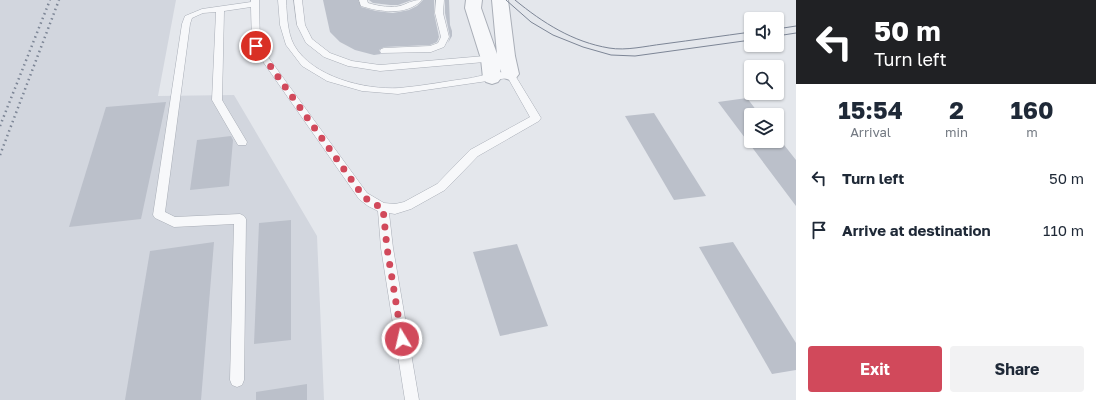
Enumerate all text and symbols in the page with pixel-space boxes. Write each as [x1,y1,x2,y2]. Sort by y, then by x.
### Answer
map controls [744,12,784,148]
button: sound [744,12,784,52]
text: 50 m [874,14,941,47]
icon: left [808,16,860,68]
pin [239,29,273,63]
icon: arrive [245,35,267,57]
text: Turn left [874,48,947,70]
button: search [744,60,784,100]
text: 15:54 [838,95,903,124]
text: 2 [949,95,964,124]
text: 160 [1010,95,1054,124]
button: layers [744,108,784,148]
text: Arrival [850,124,891,140]
text: min [945,124,968,140]
text: m [1026,124,1038,140]
icon: left [808,167,830,189]
text: Turn left [842,169,904,187]
text: 50 m [1049,169,1084,187]
icon: arrive [808,219,830,241]
text: Arrive at destination [842,221,991,239]
text: 110 m [1043,221,1084,239]
position arrow [381,318,423,360]
button: Exit [808,346,942,392]
button: Share [950,346,1084,392]

